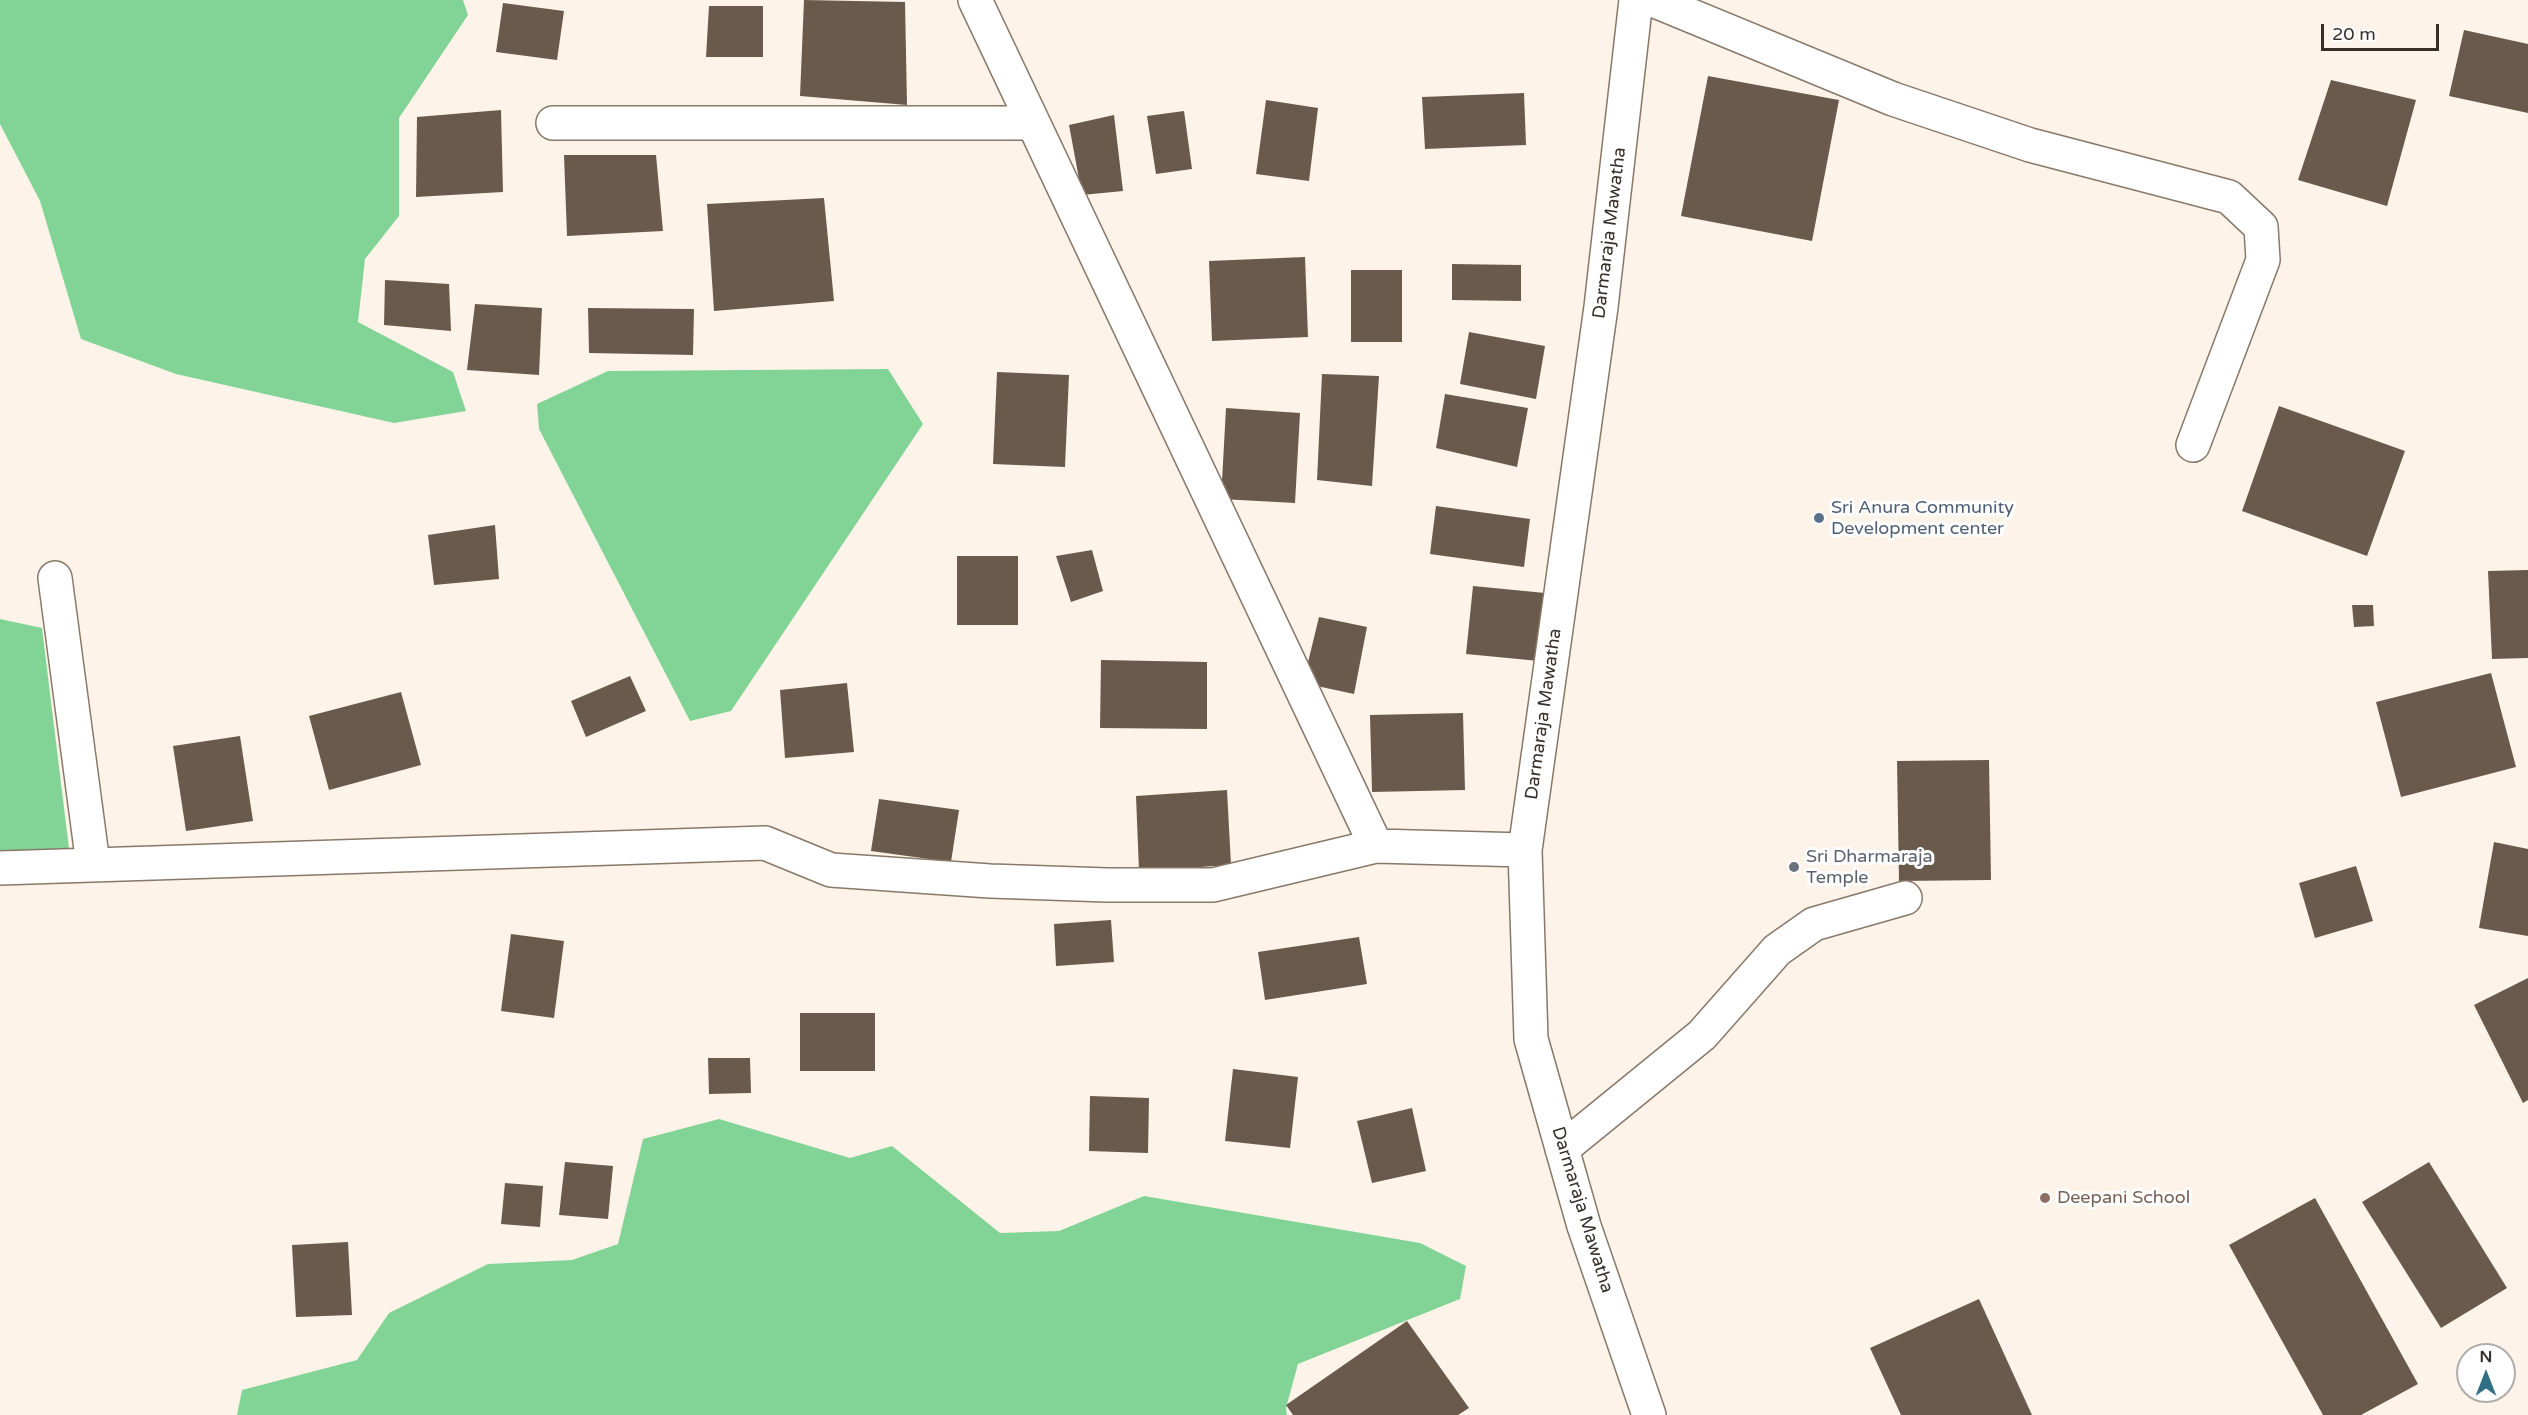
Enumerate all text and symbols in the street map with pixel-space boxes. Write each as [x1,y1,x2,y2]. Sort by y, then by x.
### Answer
scale bar [2324,12,2442,50]
text: 20 m [2332,23,2376,45]
street label: Darmaraja Mawatha [1589,146,1631,320]
place label: Sri Anura Community Development center [1831,497,2014,540]
marker: Sri Anura Community Development center [1812,511,1826,525]
street label: Darmaraja Mawatha [1521,627,1567,801]
place label: Sri Dharmaraja Temple [1806,846,1933,888]
marker: Sri Dharmaraja Temple [1787,860,1801,874]
street label: Darmaraja Mawatha [1546,1124,1618,1296]
place label: Deepani School [2057,1187,2190,1209]
marker: Deepani School [2038,1191,2052,1205]
north arrow [2456,1343,2516,1403]
text: N [2480,1347,2492,1367]

